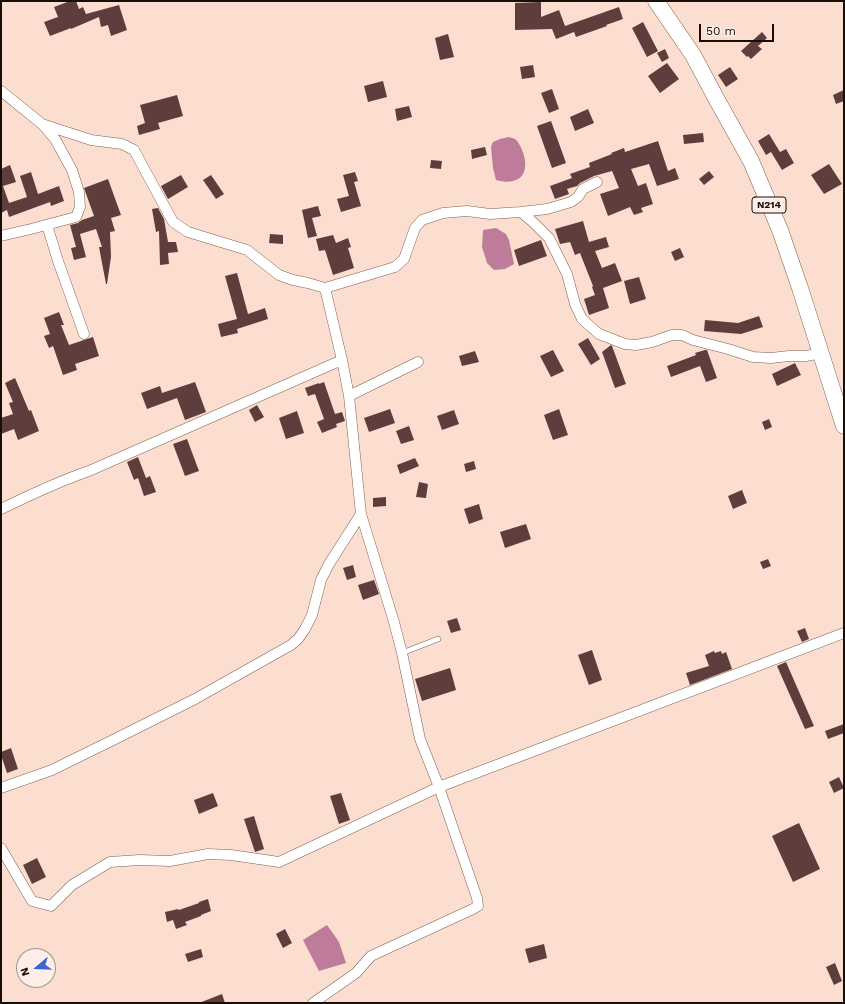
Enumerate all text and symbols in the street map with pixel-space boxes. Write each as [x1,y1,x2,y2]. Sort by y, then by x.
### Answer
scale bar [701,16,776,42]
text: 50 m [706,24,736,38]
road number: N214 [752,197,786,213]
north arrow [16,948,56,988]
text: N [18,966,33,978]

